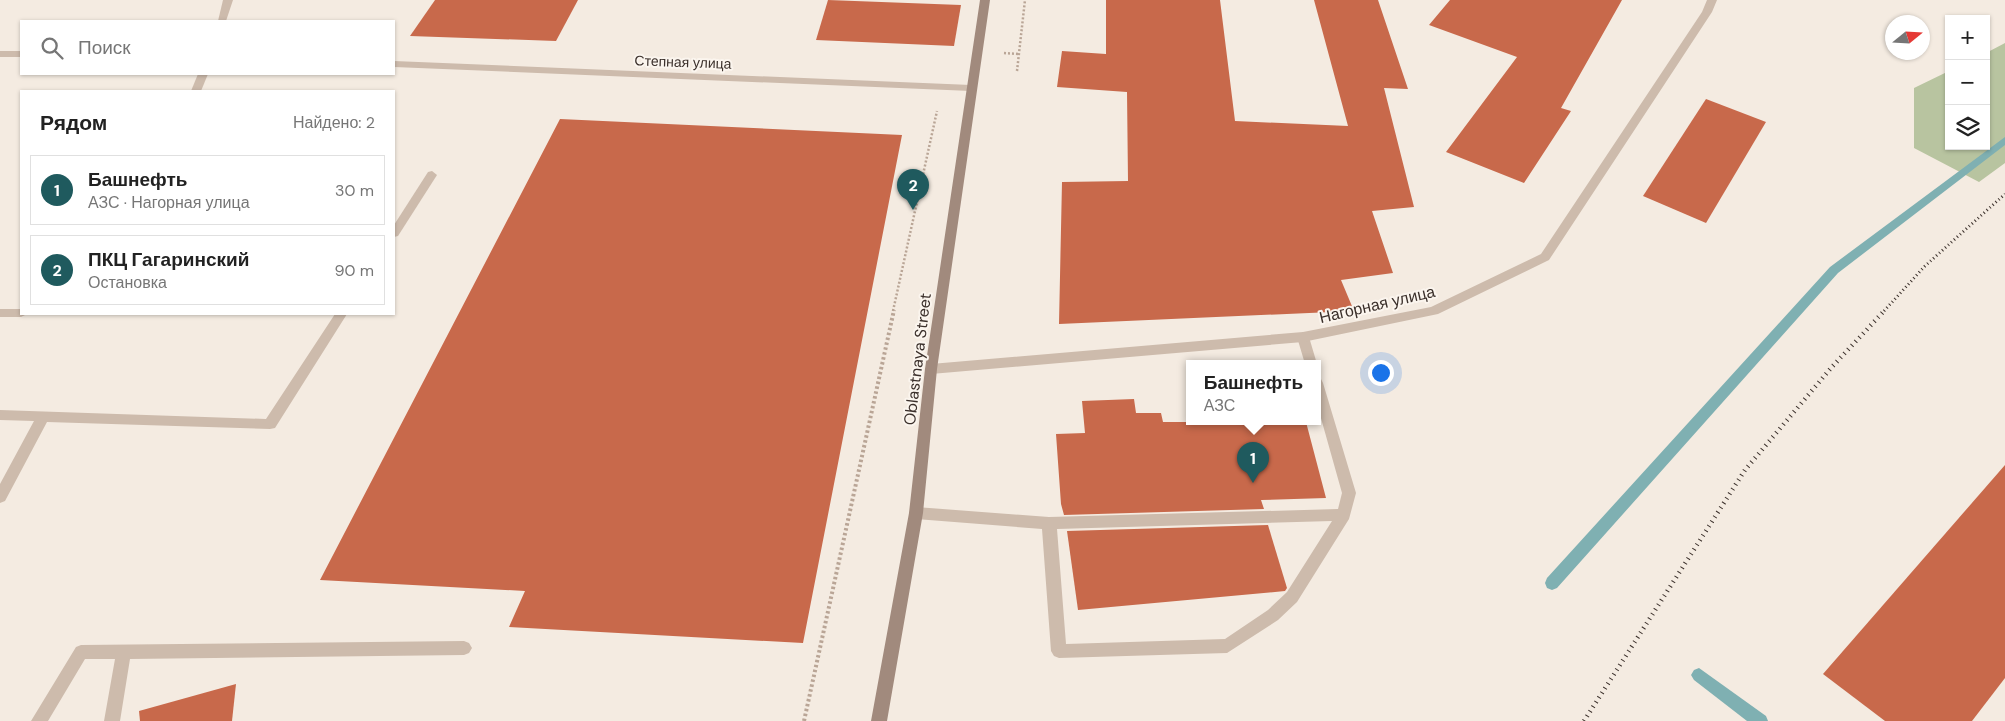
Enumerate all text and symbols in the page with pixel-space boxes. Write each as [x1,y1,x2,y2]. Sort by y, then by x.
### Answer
north arrow [1885,15,1930,60]
map controls [1945,15,1990,150]
button: + [1945,15,1990,60]
search box [20,20,395,75]
icon: search [38,34,66,62]
text: Поиск [78,35,131,60]
street label: Степная улица [634,51,732,73]
button: − [1945,60,1990,105]
button: layers [1945,105,1990,150]
text: Рядом [40,109,107,137]
text: Найдено: 2 [293,112,375,133]
text: Башнефть [88,167,187,192]
pin: 2 [897,169,929,210]
text: 1 [54,180,60,201]
text: 30 m [335,180,374,201]
text: АЗС · Нагорная улица [88,192,250,213]
text: ПКЦ Гагаринский [88,247,249,272]
text: 2 [52,260,62,281]
text: 90 m [334,260,374,281]
text: Остановка [88,272,167,293]
street label: Нагорная улица [1317,281,1437,328]
street label: Oblastnaya Street [899,292,936,426]
popup [1186,360,1321,425]
your location [1368,360,1394,386]
text: Башнефть [1204,370,1303,395]
text: АЗС [1204,395,1235,416]
pin: 1 [1237,442,1269,483]

